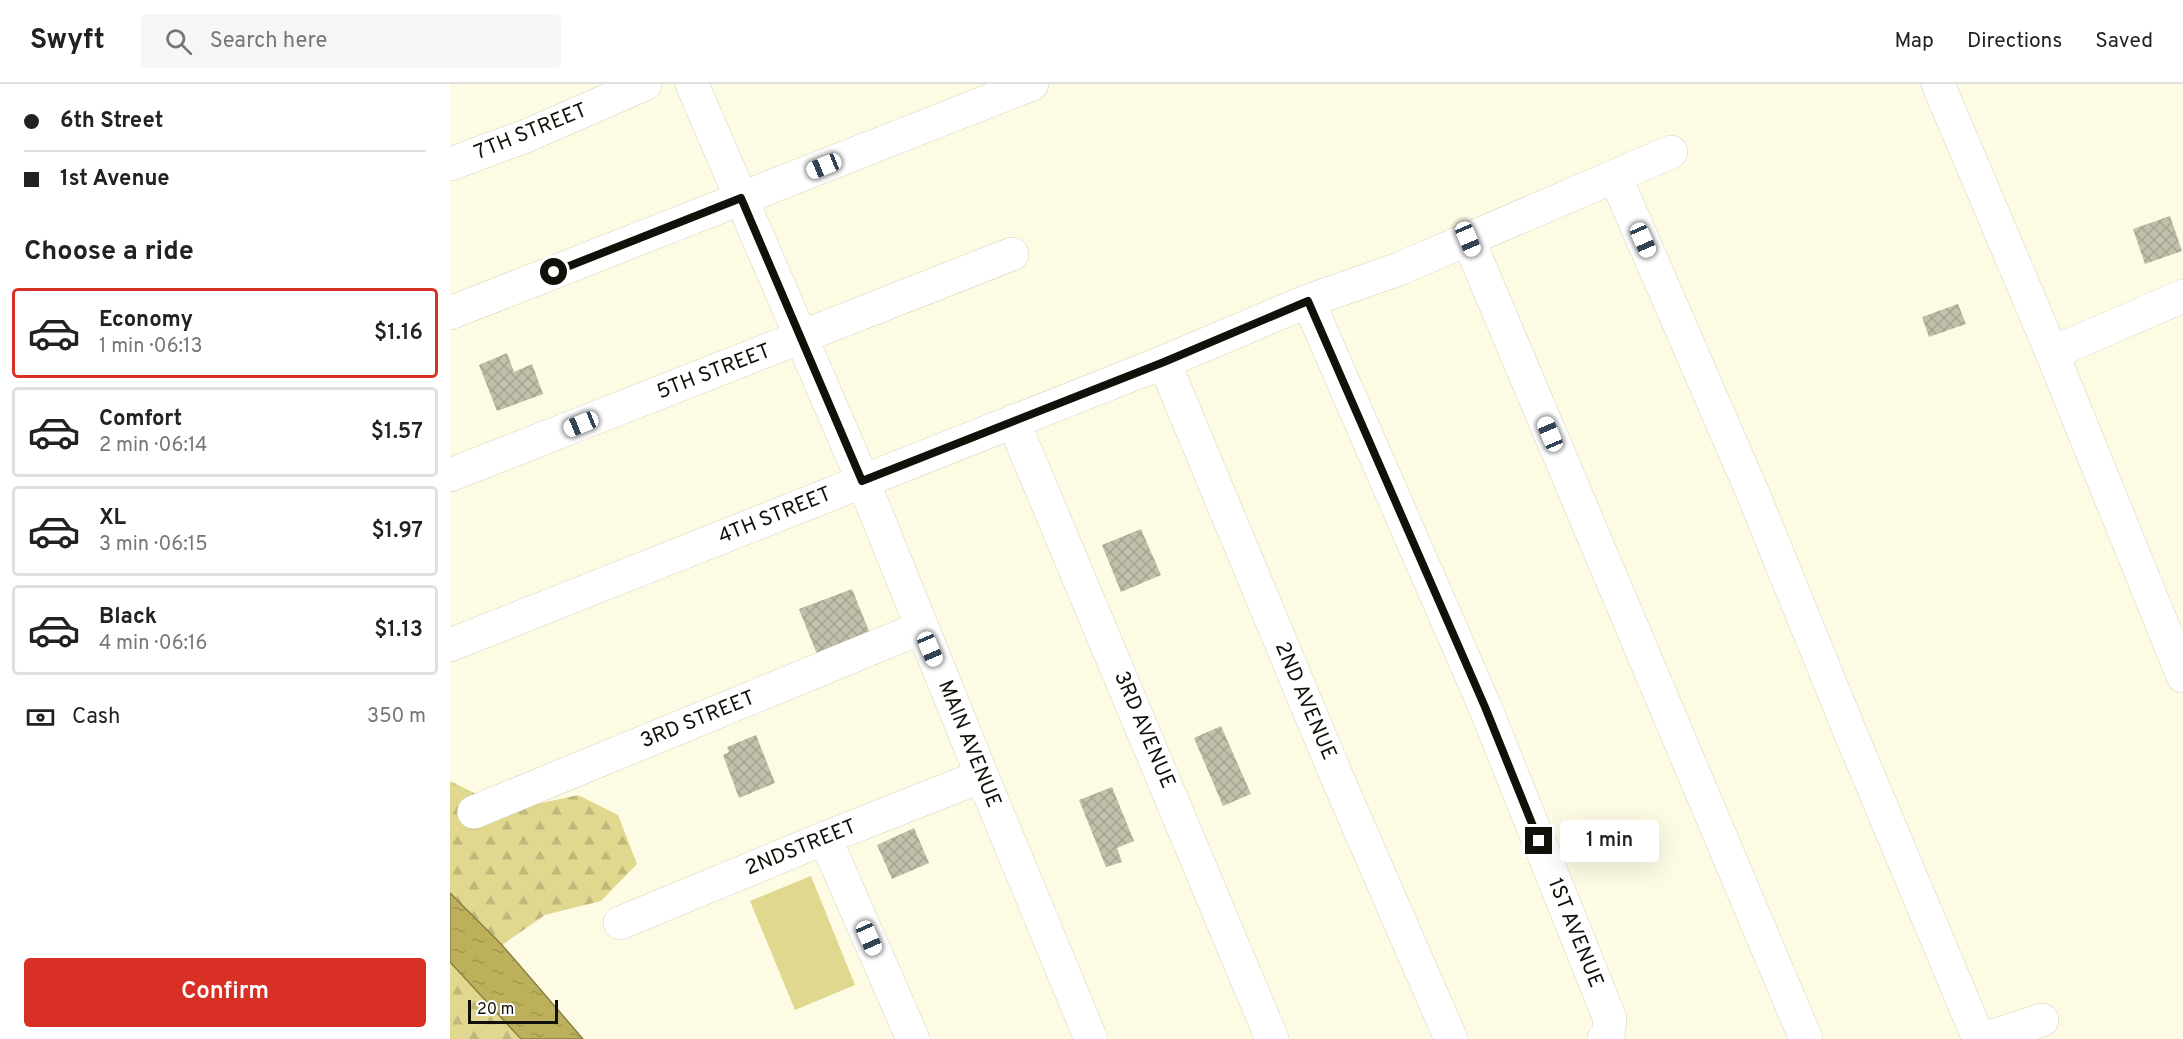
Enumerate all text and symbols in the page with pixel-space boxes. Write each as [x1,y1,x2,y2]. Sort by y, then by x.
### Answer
search box [141,14,561,68]
text: Swyft [30,23,105,59]
icon: search [162,25,195,58]
text: Search here [210,28,327,55]
text: Map [1894,28,1934,55]
text: Directions [1967,28,2062,55]
text: Saved [2095,28,2153,55]
street label: 7TH STREET [471,97,591,167]
text: 6th Street [60,108,163,135]
car [804,151,844,181]
text: 1st Avenue [60,166,170,193]
car [1453,219,1483,259]
car [1627,220,1659,260]
text: Choose a ride [24,235,194,269]
route start [540,258,567,285]
icon: car [27,306,81,360]
text: Economy [99,307,193,334]
text: $1.16 [374,320,423,347]
text: 1 min · 06:13 [99,334,203,360]
street label: 5TH STREET [653,338,775,406]
icon: car [27,405,81,459]
text: Comfort [99,406,182,433]
car [561,409,601,439]
car [1535,414,1565,454]
text: $1.57 [371,419,423,446]
text: 2 min · 06:14 [99,433,207,459]
street label: 4TH STREET [714,481,836,551]
icon: car [27,504,81,558]
text: XL [99,505,126,532]
text: $1.97 [371,518,423,545]
text: 3 min · 06:15 [99,532,208,558]
icon: car [27,603,81,657]
text: Black [99,604,157,631]
text: $1.13 [374,617,423,644]
car [915,629,945,669]
text: 4 min · 06:16 [99,631,207,657]
street label: 2ND AVENUE [1268,638,1342,764]
street label: 3RD AVENUE [1107,667,1181,793]
street label: MAIN AVENUE [931,676,1007,812]
street label: 3RD STREET [637,685,759,755]
icon: cash [24,701,57,734]
text: Cash [72,704,121,731]
text: 350 m [367,704,426,730]
street label: 2NDSTREET [741,813,861,883]
callout: 1 min [1560,820,1659,862]
route end [1525,827,1552,854]
text: 1 min [1586,828,1633,854]
street label: 1ST AVENUE [1541,874,1609,992]
car [853,918,885,958]
button: Confirm [24,958,426,1027]
scale bar [468,997,558,1024]
text: 20 m [477,1000,514,1020]

